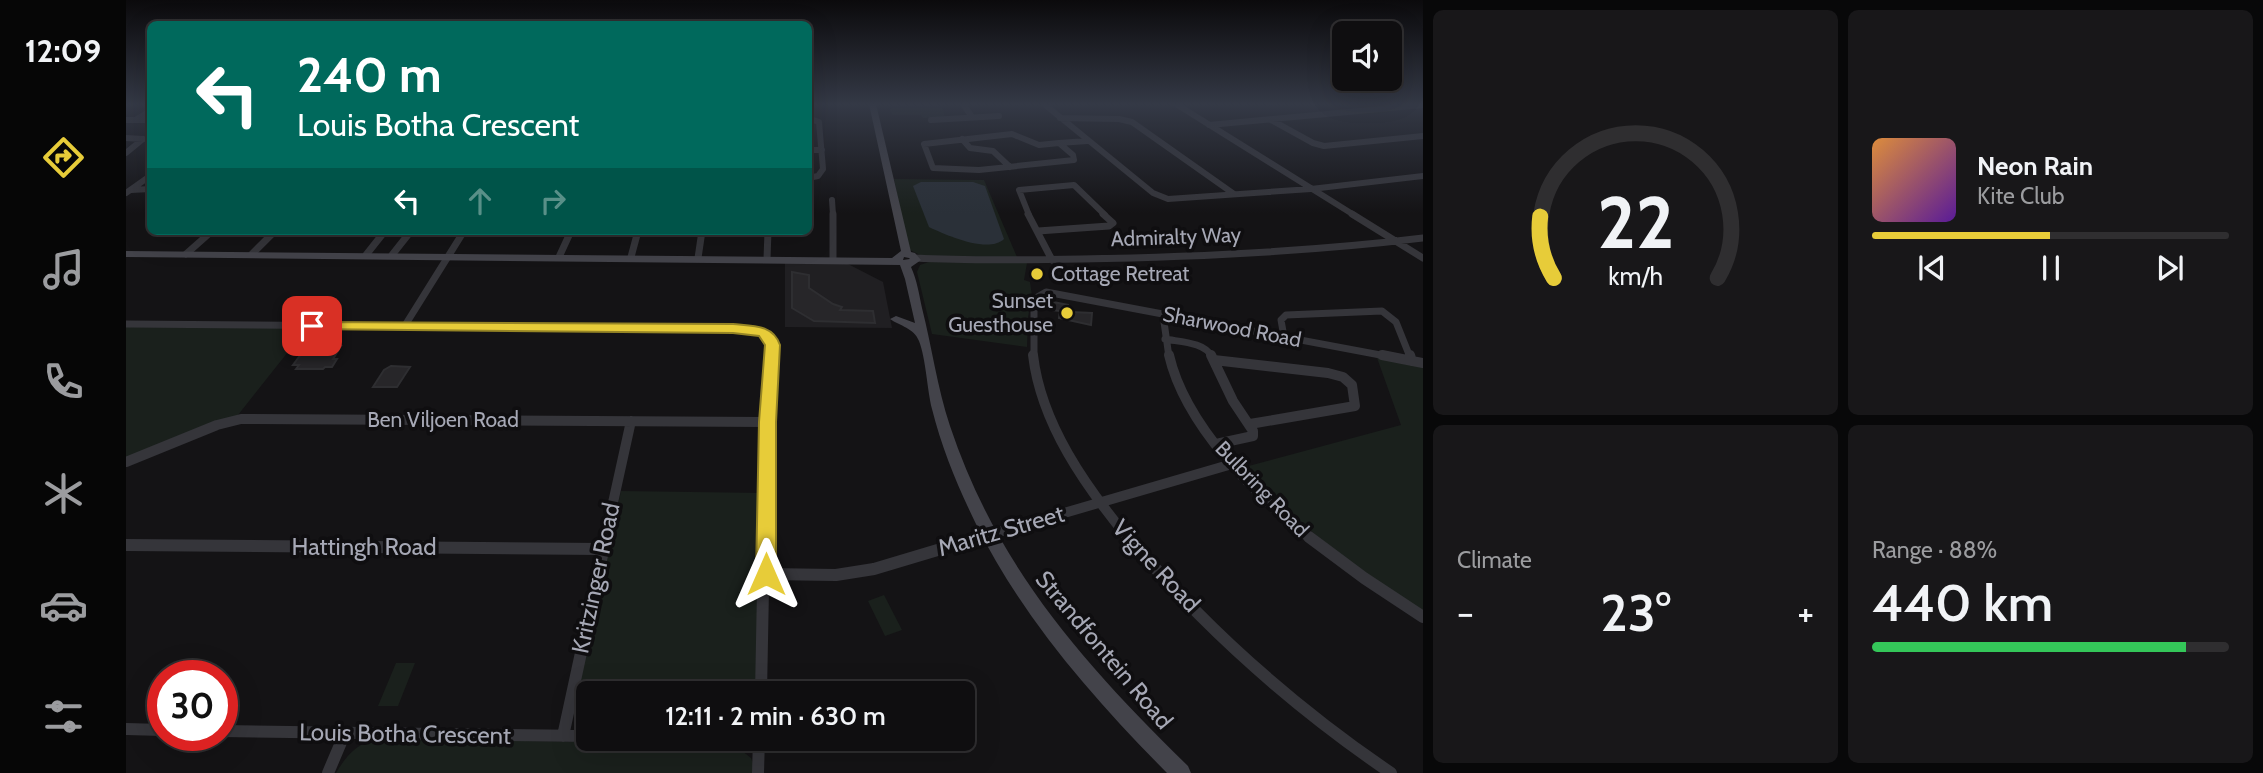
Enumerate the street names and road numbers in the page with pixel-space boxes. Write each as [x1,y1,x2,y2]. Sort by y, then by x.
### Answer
street label: Admiralty Way [1110,222,1242,251]
street label: Sharwood Road [1161,301,1303,352]
street label: Ben Viljoen Road [367,407,519,433]
street label: Bulbring Road [1210,436,1314,542]
street label: Maritz Street [934,499,1067,562]
street label: Kritzinger Road [565,500,626,656]
street label: Vigne Road [1106,513,1206,618]
street label: Hattingh Road [291,532,437,561]
street label: Strandfontein Road [1030,565,1179,735]
street label: Louis Botha Crescent [299,717,511,750]

